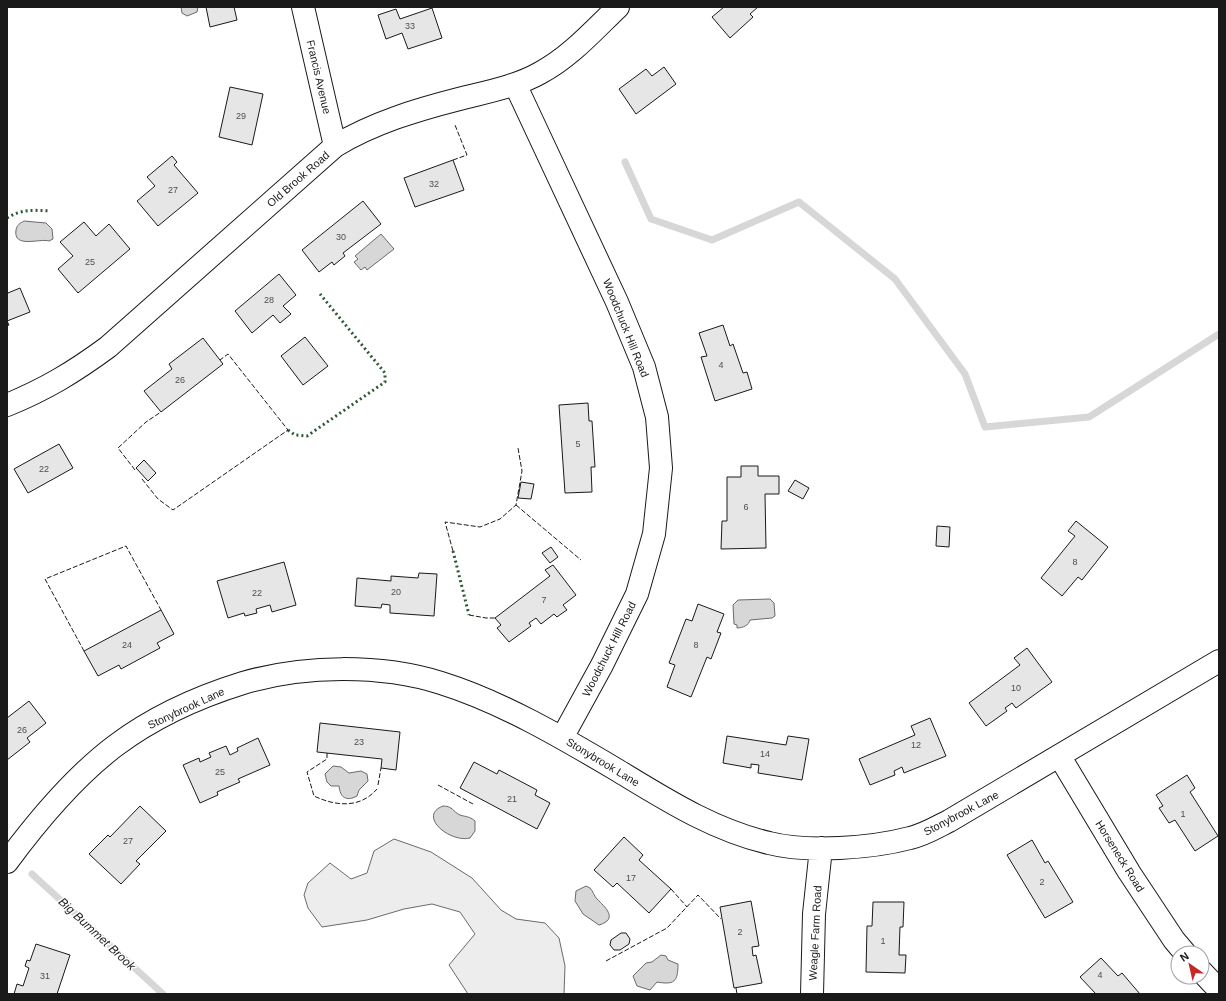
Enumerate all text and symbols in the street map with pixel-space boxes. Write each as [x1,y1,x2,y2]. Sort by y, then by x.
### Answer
house number: 33 [405,21,415,31]
street label: Francis Avenue [305,39,333,115]
house number: 29 [236,111,246,121]
street label: Old Brook Road [265,149,331,209]
house number: 32 [429,179,439,189]
house number: 27 [168,185,178,195]
house number: 30 [336,232,346,242]
house number: 25 [85,257,95,267]
street label: Woodchuck Hill Road [601,277,651,379]
house number: 28 [264,295,274,305]
house number: 4 [718,360,724,370]
house number: 26 [175,375,185,385]
house number: 5 [575,439,581,449]
house number: 22 [39,464,49,474]
house number: 6 [743,502,749,512]
house number: 8 [1072,557,1078,567]
house number: 20 [391,587,401,597]
house number: 22 [252,588,262,598]
house number: 7 [541,595,547,605]
street label: Woodchuck Hill Road [580,600,638,698]
house number: 24 [122,640,132,650]
house number: 8 [693,640,699,650]
house number: 10 [1011,683,1021,693]
street label: Stonybrook Lane [146,685,226,731]
house number: 26 [17,725,27,735]
street label: Stonybrook Lane [564,735,642,789]
house number: 23 [354,737,364,747]
house number: 12 [911,740,921,750]
house number: 14 [760,749,770,759]
house number: 25 [215,767,225,777]
street label: Stonybrook Lane [921,788,1001,838]
house number: 21 [507,794,517,804]
house number: 1 [1180,809,1186,819]
street label: Horseneck Road [1093,818,1147,894]
house number: 27 [123,836,133,846]
house number: 17 [626,873,636,883]
house number: 2 [1039,877,1045,887]
street label: Weagle Farm Road [807,885,823,981]
water label: Big Bummet Brook [56,895,139,974]
house number: 2 [737,927,743,937]
house number: 1 [880,936,886,946]
north arrow [1170,945,1210,985]
text: N [1178,949,1191,964]
house number: 4 [1097,970,1103,980]
house number: 31 [40,971,50,981]

